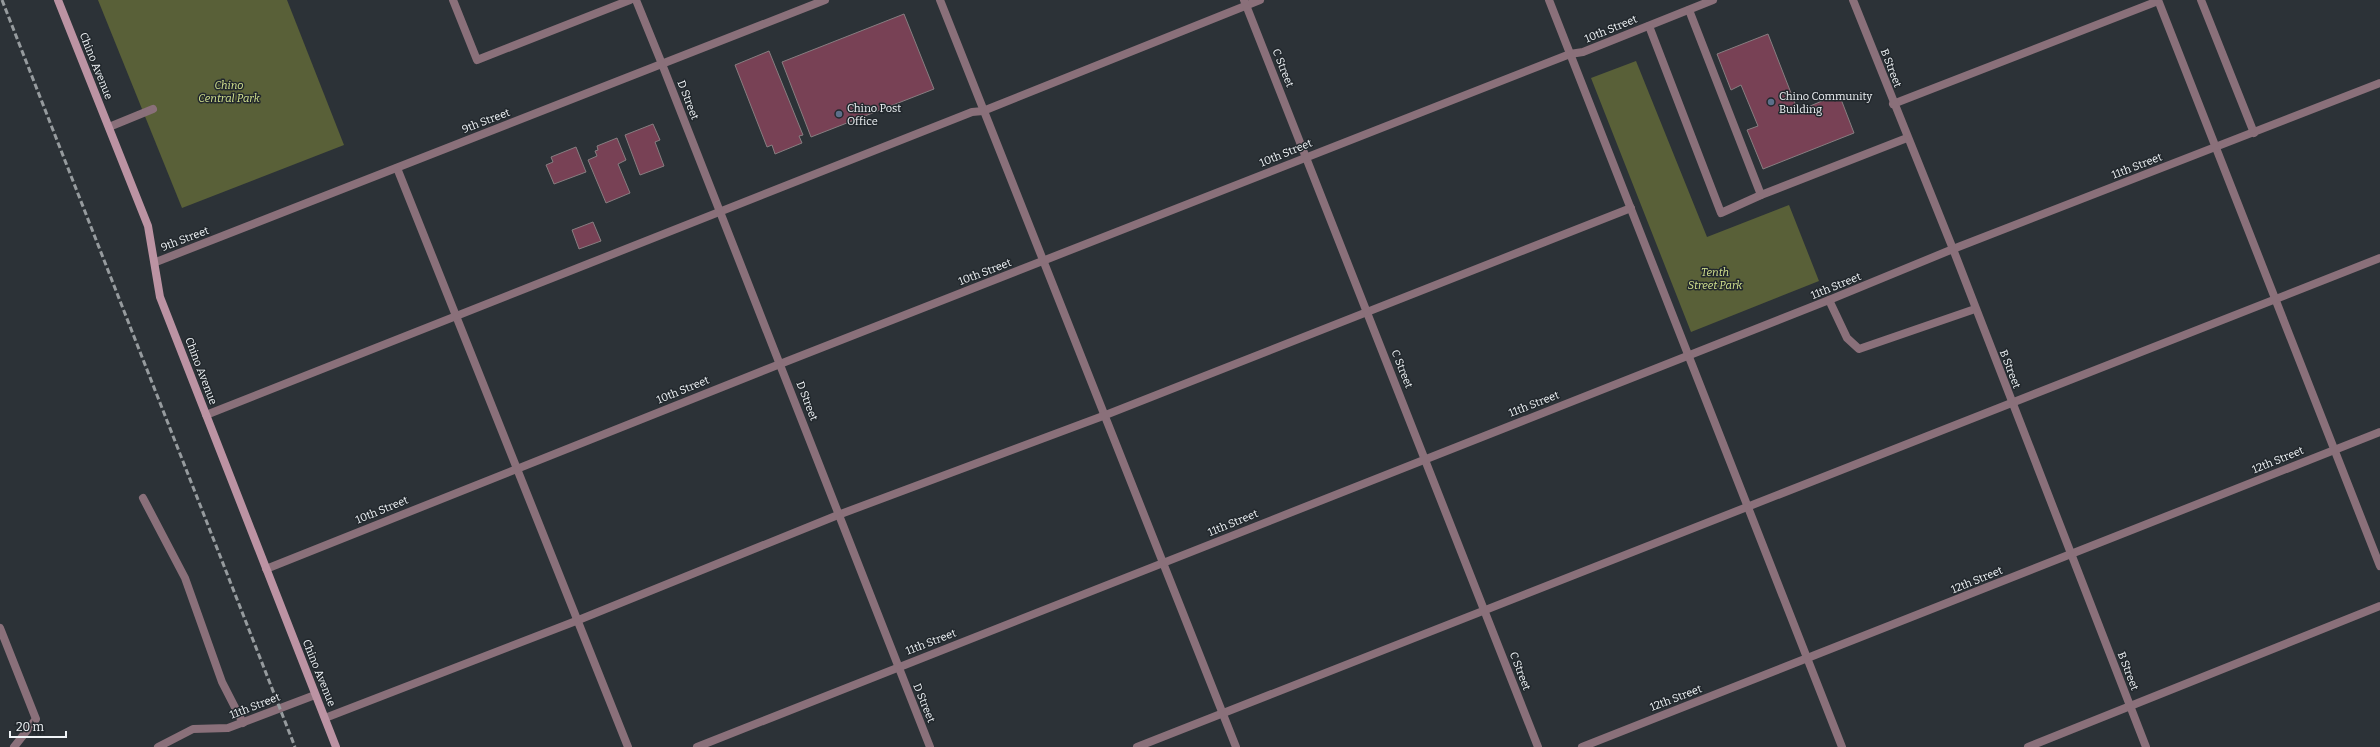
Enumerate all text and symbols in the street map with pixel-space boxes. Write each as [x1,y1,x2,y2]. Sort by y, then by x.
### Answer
street label: 10th Street [1583,13,1639,45]
street label: Chino Avenue [77,31,115,101]
street label: C Street [1269,47,1297,89]
street label: B Street [1878,47,1904,89]
street label: D Street [675,78,701,122]
park label: Chino Central Park [198,79,261,105]
place label: Chino Community Building [1779,90,1872,116]
marker: Chino Community Building [1766,97,1776,107]
place label: Chino Post Office [847,102,901,128]
street label: 9th Street [460,106,512,136]
marker: Chino Post Office [834,109,844,119]
street label: 10th Street [1258,137,1314,169]
street label: 11th Street [2110,150,2164,182]
street label: 9th Street [159,224,211,254]
street label: 10th Street [957,256,1013,288]
park label: Tenth Street Park [1688,266,1743,292]
street label: 11th Street [1809,270,1863,302]
street label: Chino Avenue [182,335,220,407]
street label: C Street [1388,348,1416,390]
street label: B Street [1997,348,2023,390]
street label: 10th Street [655,374,711,406]
street label: D Street [794,379,820,423]
street label: 11th Street [1507,388,1561,420]
street label: 12th Street [2250,444,2306,476]
street label: 10th Street [354,494,410,526]
street label: 11th Street [1206,507,1260,539]
street label: 12th Street [1949,564,2005,596]
street label: 11th Street [904,626,958,658]
street label: Chino Avenue [300,638,338,708]
street label: C Street [1507,650,1533,692]
street label: B Street [2115,650,2141,692]
street label: D Street [910,681,938,725]
street label: 12th Street [1648,682,1704,714]
street label: 11th Street [228,690,282,722]
scale bar [10,713,66,739]
text: 20 m [16,720,45,734]

